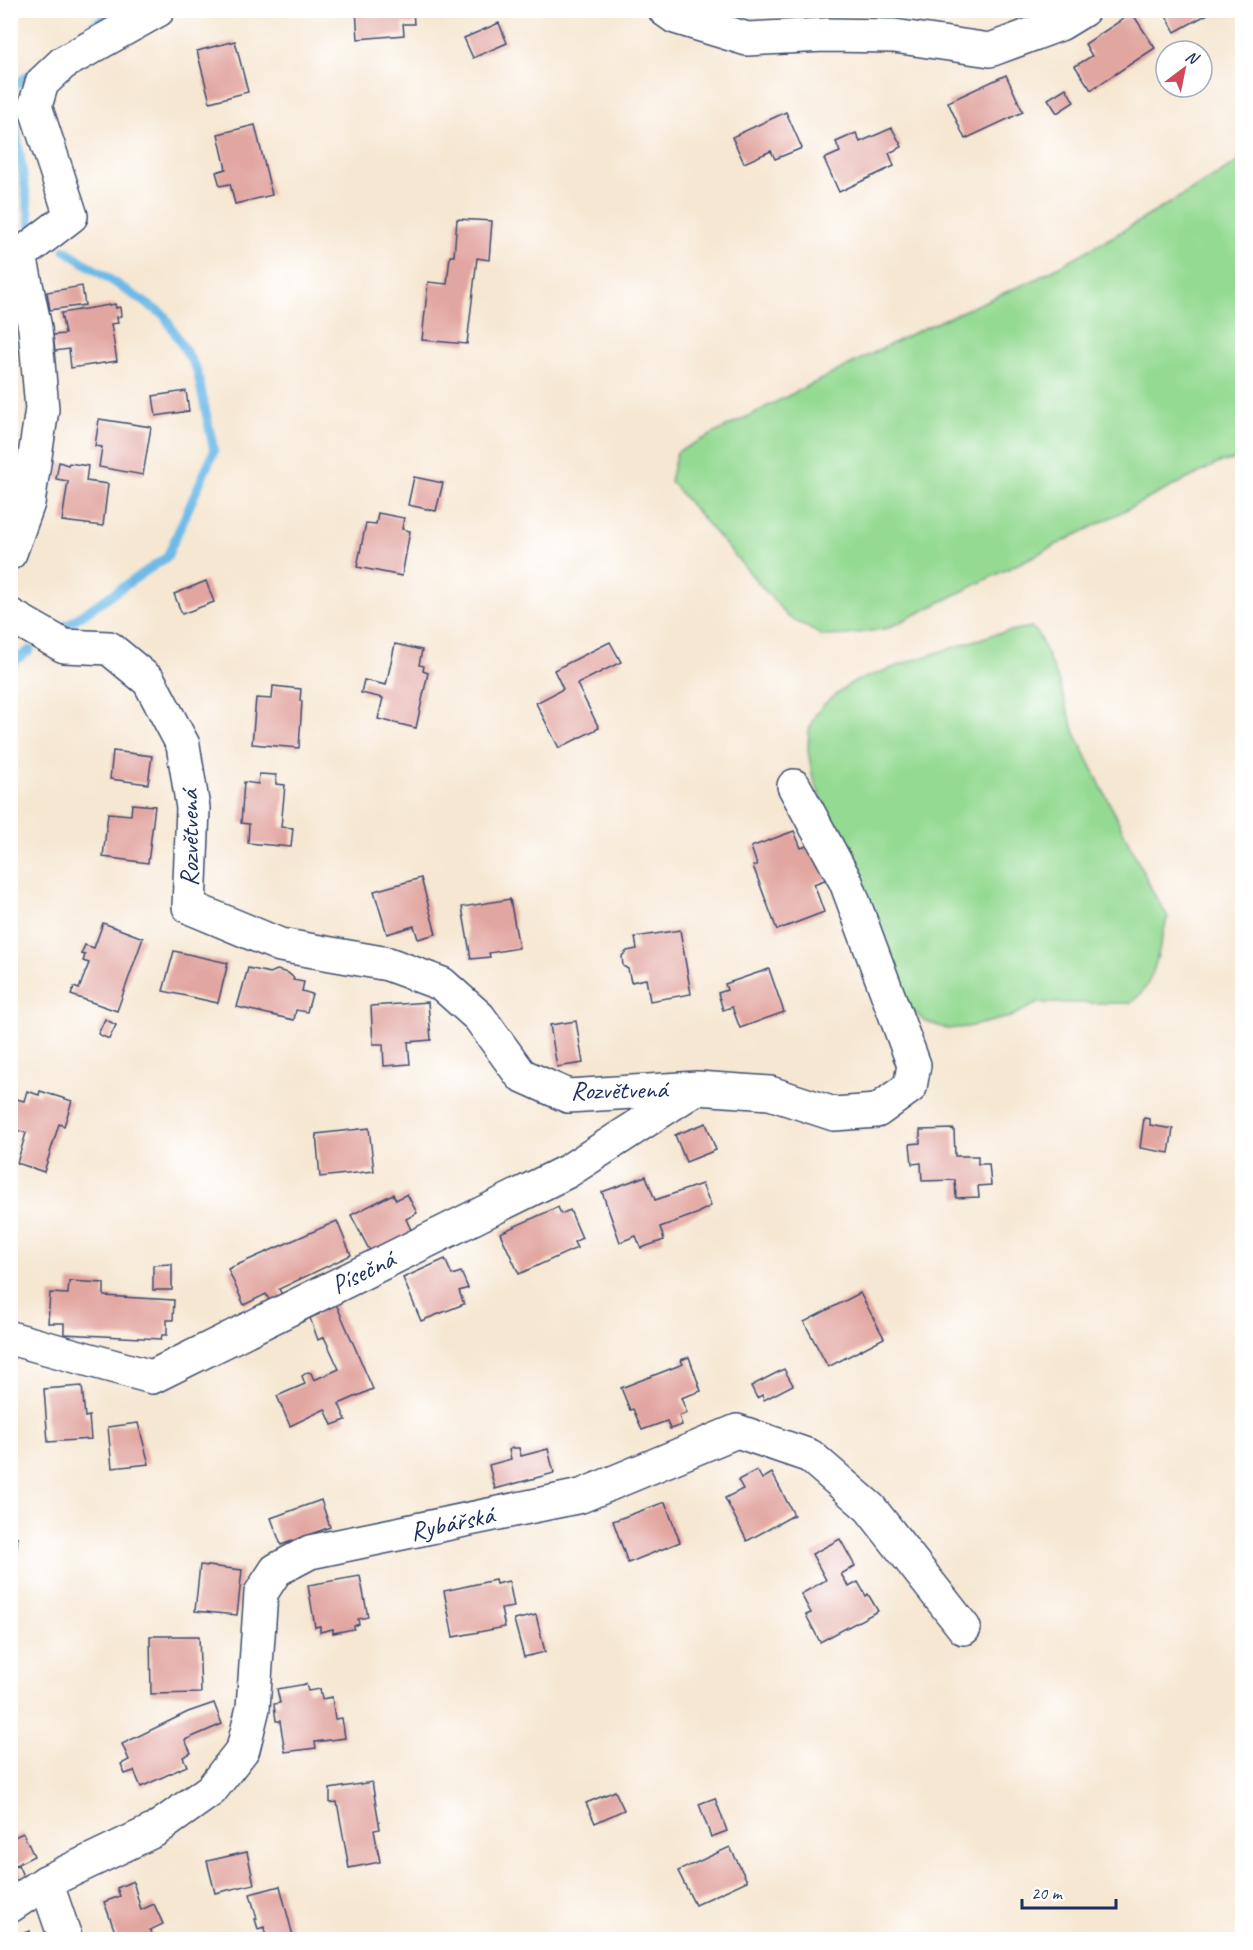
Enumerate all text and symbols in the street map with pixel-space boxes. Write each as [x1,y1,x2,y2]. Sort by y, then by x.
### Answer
north arrow [1154,39,1214,99]
text: N [1182,46,1204,70]
street label: Rozvětvená [173,787,206,886]
street label: Rozvětvená [570,1073,670,1107]
street label: Písečná [326,1241,402,1301]
street label: Rybářská [407,1497,500,1548]
scale bar [1022,1872,1116,1910]
text: 20 m [1031,1882,1064,1904]

